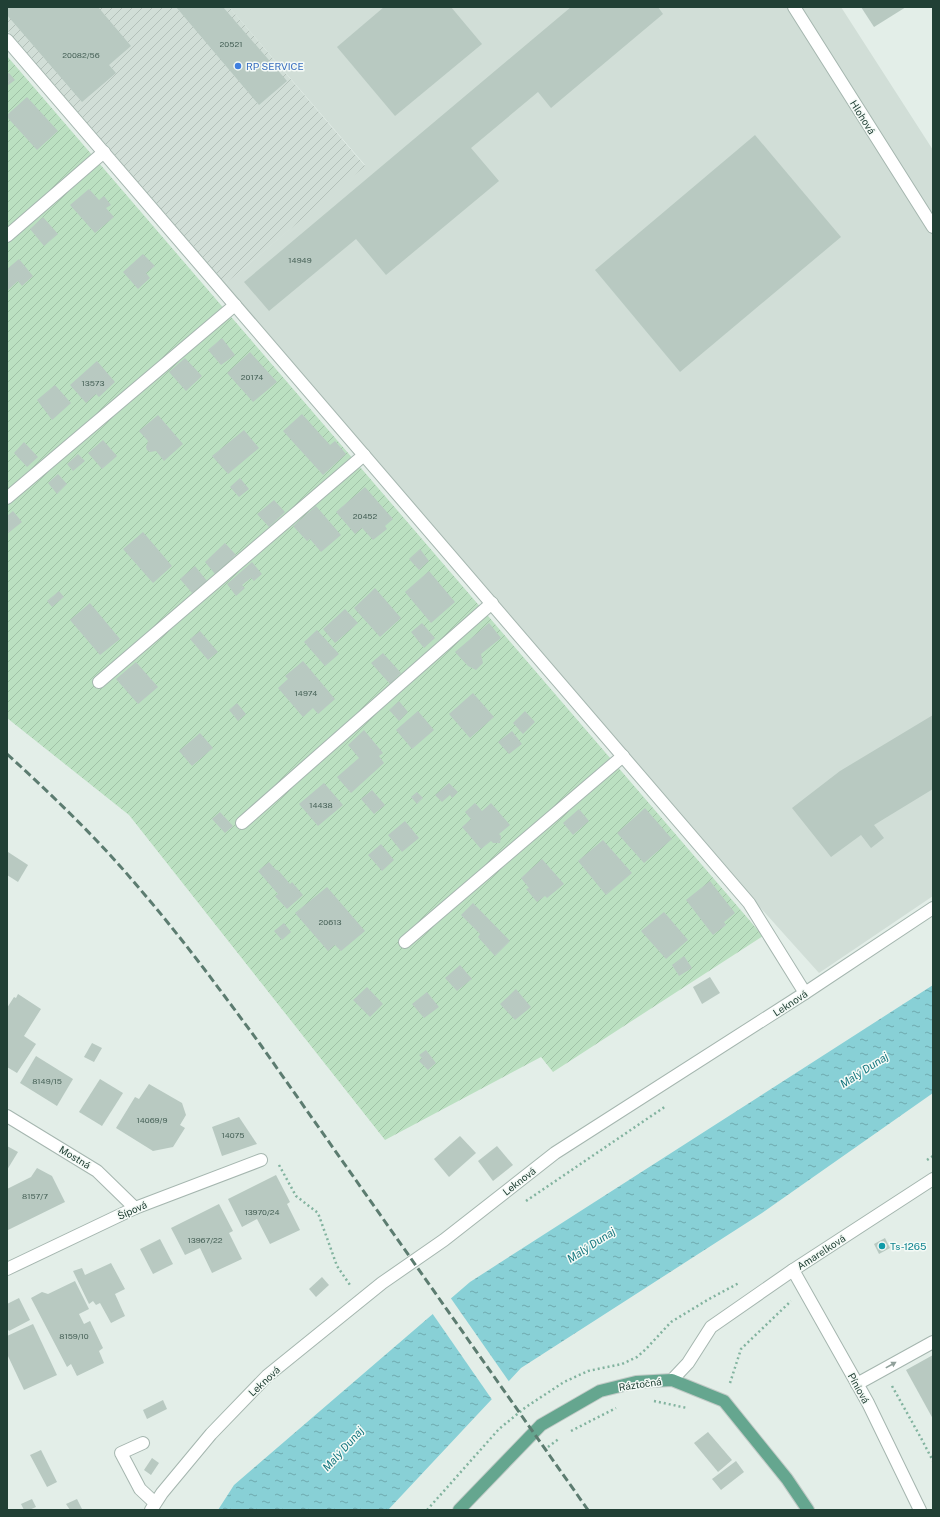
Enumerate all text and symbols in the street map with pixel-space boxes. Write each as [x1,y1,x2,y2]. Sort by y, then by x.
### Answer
house number: 20521 [220,39,242,49]
house number: 20082/56 [62,50,100,60]
place label: RP SERVICE [246,60,304,72]
marker: RP SERVICE [233,61,243,71]
street label: Hlohová [848,98,878,136]
house number: 14949 [288,255,312,265]
house number: 20174 [241,372,263,382]
house number: 13573 [81,378,105,388]
house number: 20452 [353,511,377,521]
house number: 14974 [295,688,317,698]
house number: 14438 [309,800,333,810]
house number: 20613 [319,917,341,927]
street label: Leknová [771,987,809,1019]
water label: Malý Dunaj [838,1050,890,1090]
house number: 8149/15 [32,1076,62,1086]
house number: 14069/9 [137,1115,167,1125]
house number: 14075 [222,1130,244,1140]
street label: Mostná [57,1143,93,1171]
street label: Leknová [500,1164,538,1198]
house number: 8157/7 [22,1191,48,1201]
street label: Šípová [115,1198,149,1222]
house number: 13970/24 [244,1207,280,1217]
water label: Malý Dunaj [565,1225,617,1265]
street label: Amarelková [795,1232,847,1272]
house number: 13967/22 [187,1235,223,1245]
place label: Ts-1265 [890,1240,926,1252]
marker: Ts-1265 [877,1241,887,1251]
house number: 8159/10 [59,1331,89,1341]
one-way arrow [885,1361,897,1368]
street label: Leknová [246,1363,282,1399]
street label: Píniová [846,1371,872,1405]
street label: Ráztočná [618,1375,662,1393]
water label: Malý Dunaj [320,1424,366,1473]

